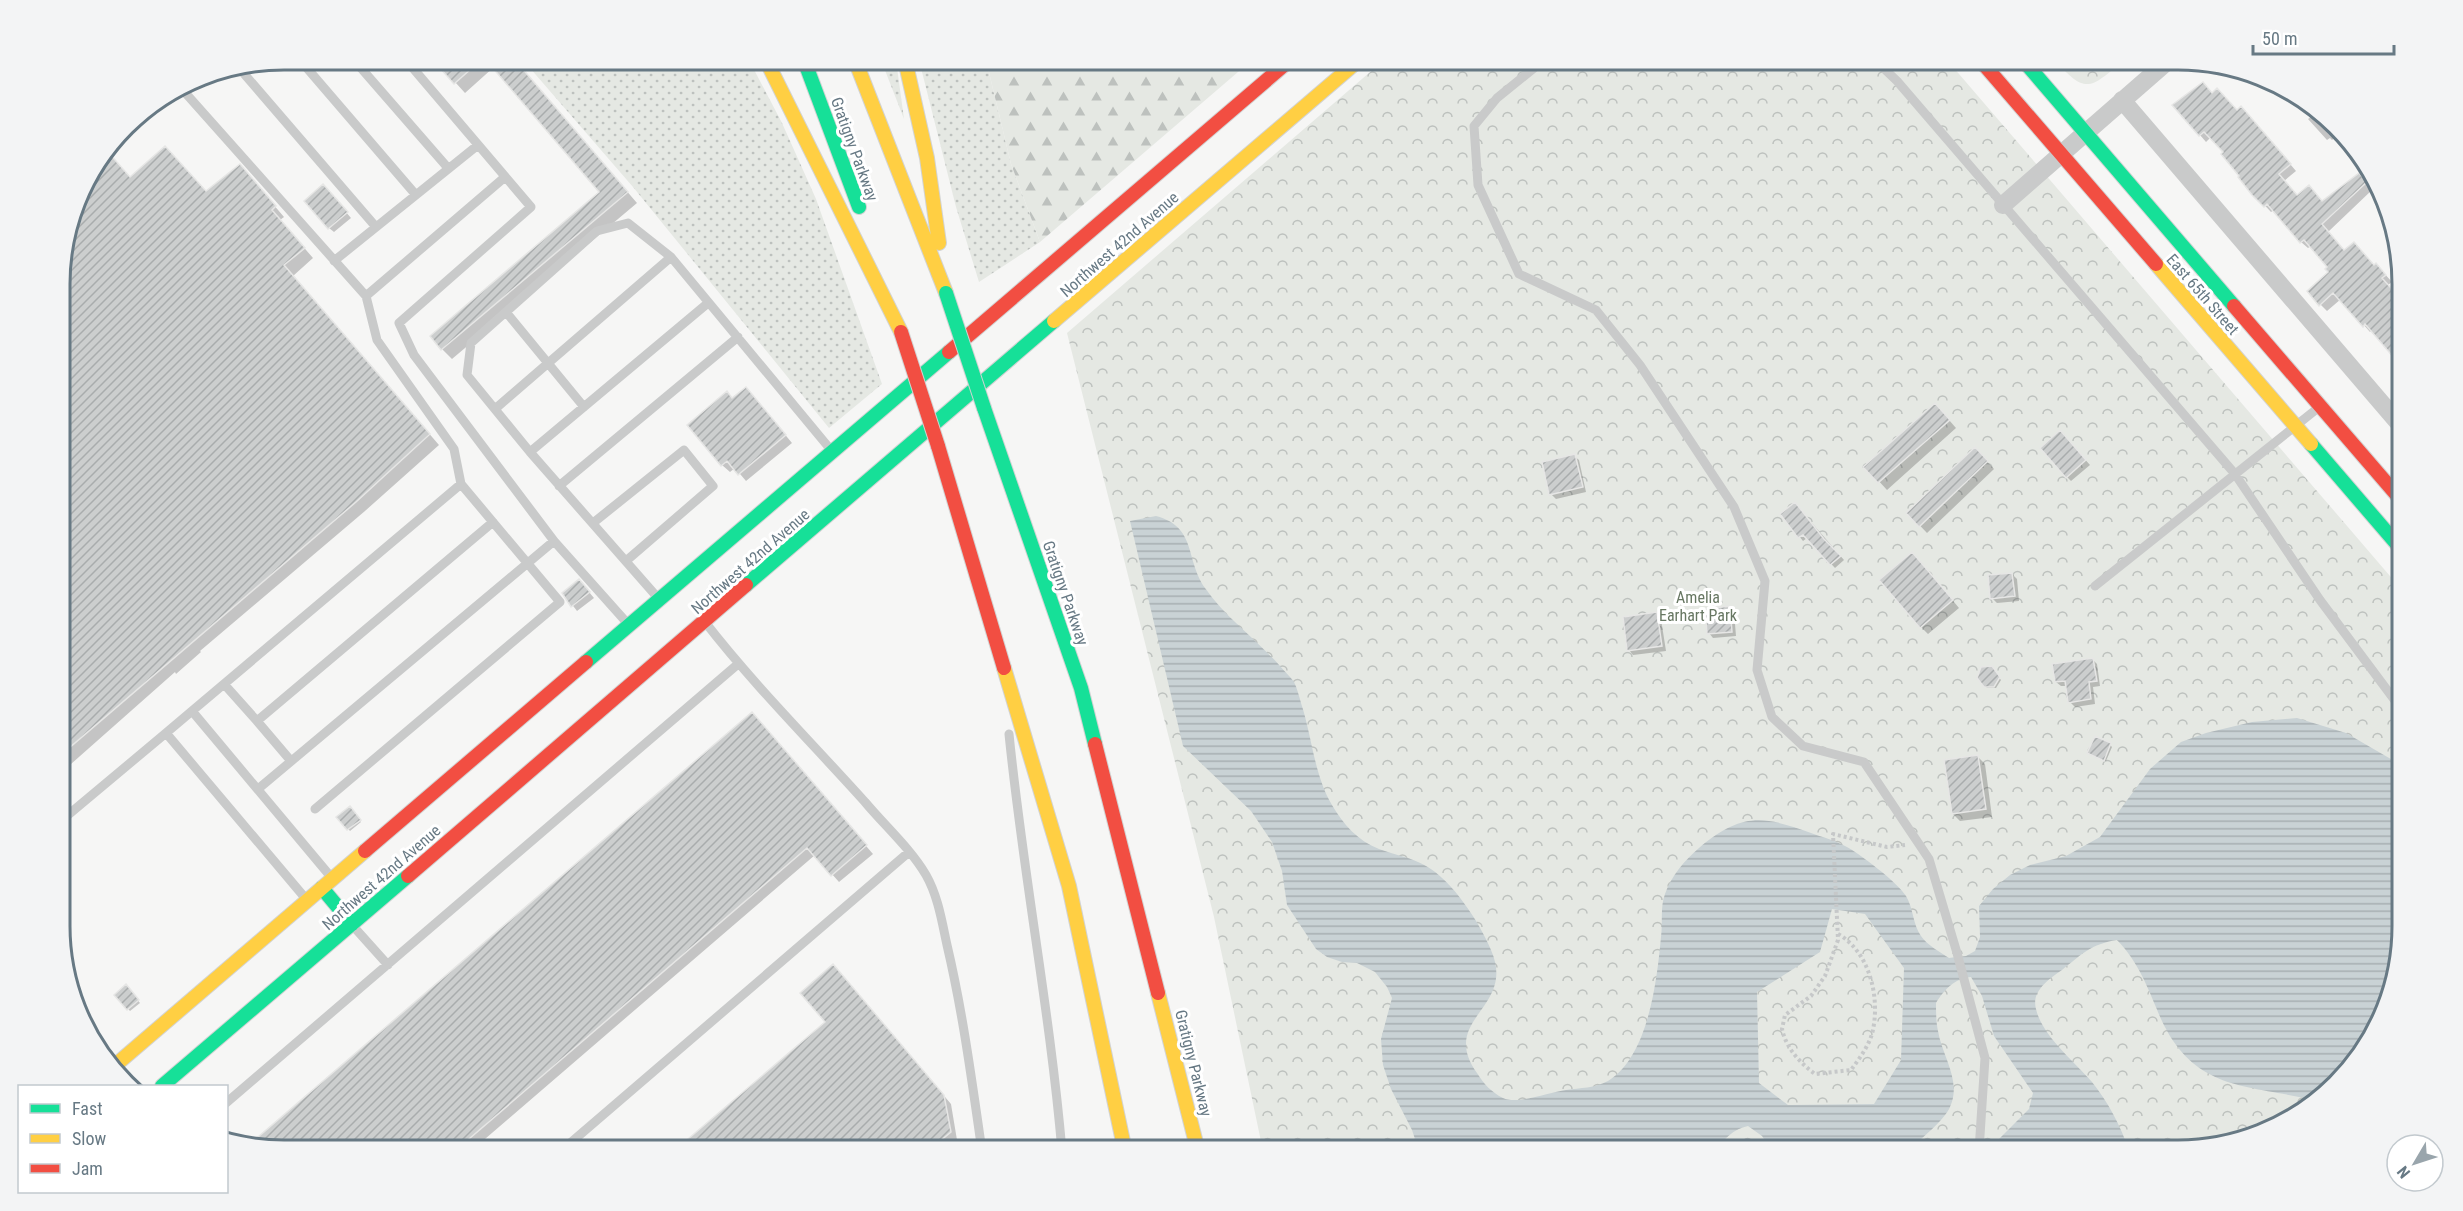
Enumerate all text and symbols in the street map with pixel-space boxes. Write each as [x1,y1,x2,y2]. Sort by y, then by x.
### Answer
scale bar [2253,18,2394,56]
text: 50 m [2262,28,2297,49]
street label: Gratigny Parkway [827,95,882,204]
street label: Northwest 42nd Avenue [1056,188,1182,301]
street label: East 65th Street [2162,250,2243,339]
street label: Northwest 42nd Avenue [687,505,813,618]
street label: Gratigny Parkway [1039,538,1092,648]
park label: Amelia Earhart Park [1659,588,1738,625]
street label: Northwest 42nd Avenue [318,821,444,934]
street label: Gratigny Parkway [1171,1008,1216,1119]
legend [18,1085,228,1193]
text: Fast [72,1098,103,1119]
text: Slow [72,1128,107,1149]
north arrow [2385,1133,2445,1193]
text: Jam [72,1158,103,1179]
text: N [2393,1162,2414,1182]

